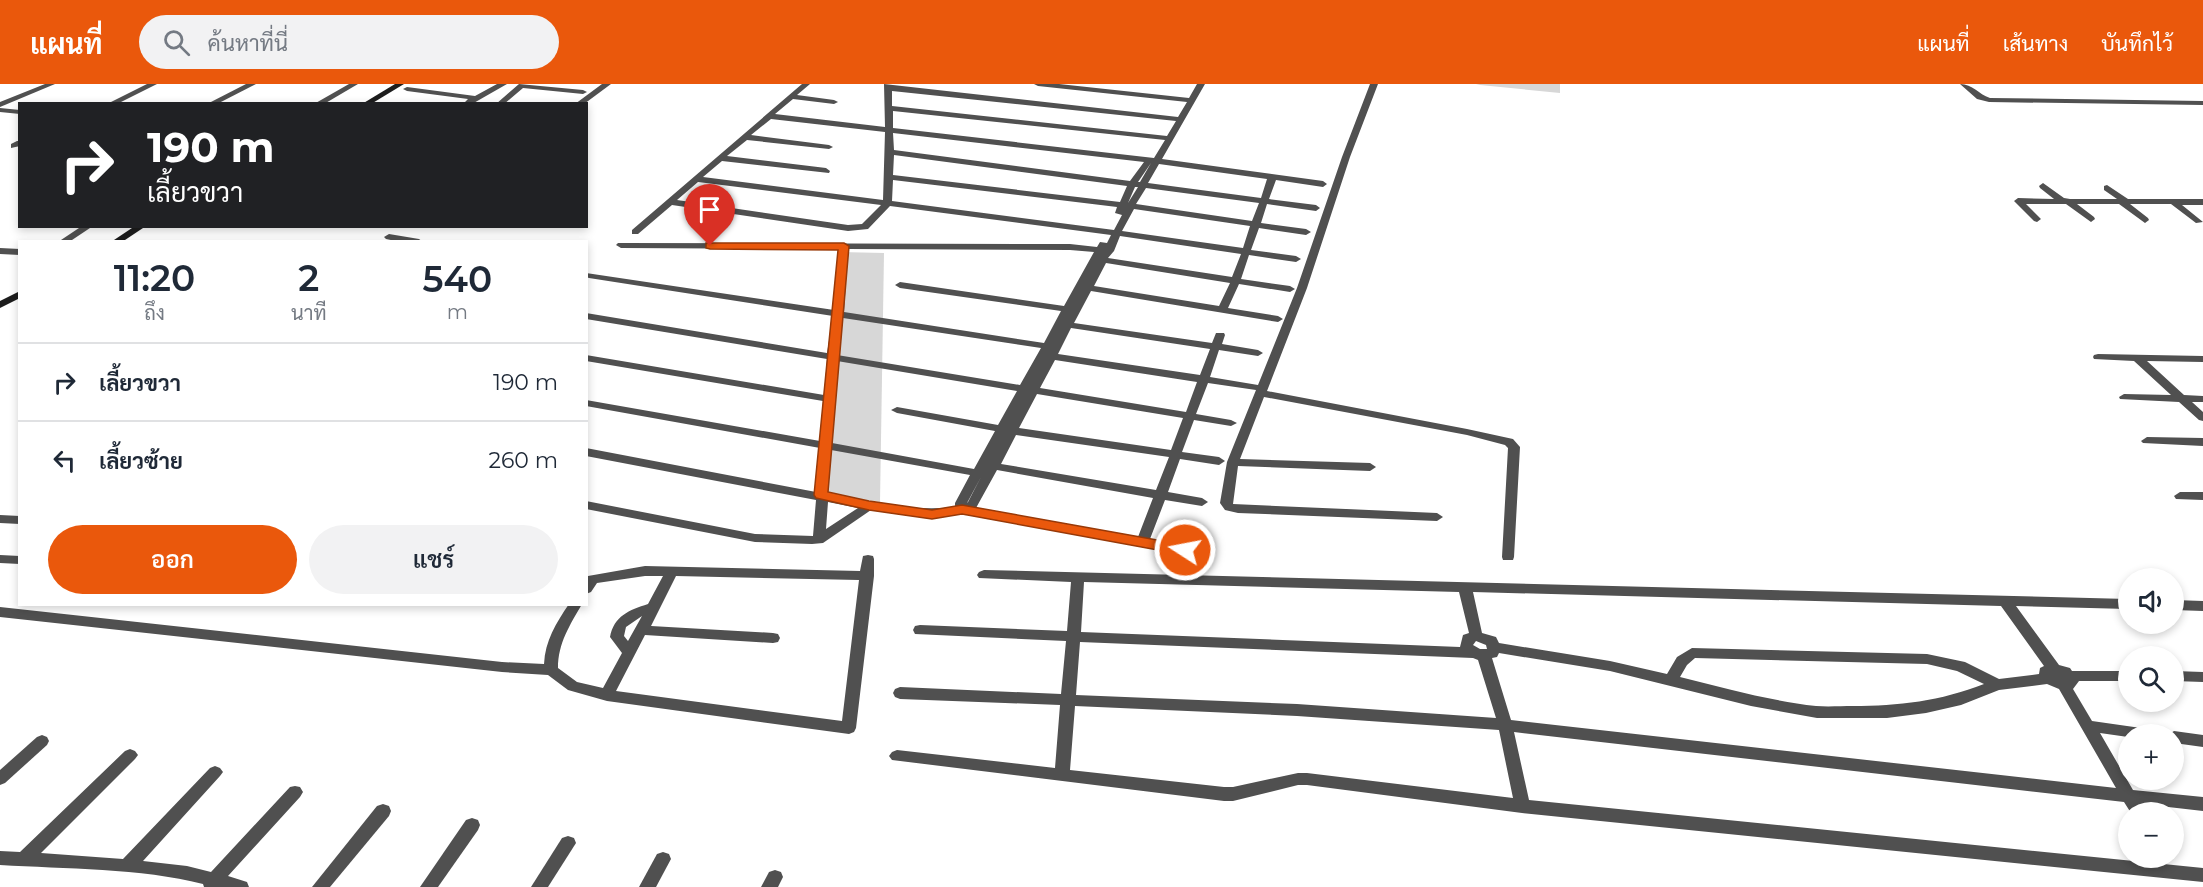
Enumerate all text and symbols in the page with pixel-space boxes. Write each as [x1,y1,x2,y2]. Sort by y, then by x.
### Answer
search box [139,15,559,69]
icon: search [160,26,193,59]
text: แผนที่ [30,27,103,61]
text: ค้นหาที่นี่ [208,30,288,57]
text: แผนที่ [1917,31,1970,56]
text: เส้นทาง [2003,31,2068,56]
text: บันทึกไว้ [2101,31,2173,56]
text: 190 m [147,121,275,173]
icon: right [48,126,126,204]
text: เลี้ยวขวา [147,176,243,209]
pin [684,184,735,246]
icon: arrive [693,193,726,226]
text: 11:20 [114,256,195,300]
text: 2 [298,256,319,300]
text: 540 [422,257,492,301]
text: m [447,300,468,324]
text: ถึง [144,301,165,325]
text: นาที [291,301,327,325]
icon: right [48,366,81,399]
text: 190 m [493,369,558,396]
text: เลี้ยวขวา [99,370,181,397]
icon: left [48,444,81,477]
text: 260 m [488,447,558,474]
text: เลี้ยวซ้าย [99,448,183,475]
position arrow [1153,518,1217,582]
button: ออก [48,525,297,594]
button: แชร์ [309,525,558,594]
map controls [2118,568,2184,868]
button: sound [2118,568,2184,634]
button: search [2118,646,2184,712]
button: + [2118,724,2184,790]
button: − [2118,802,2184,868]

